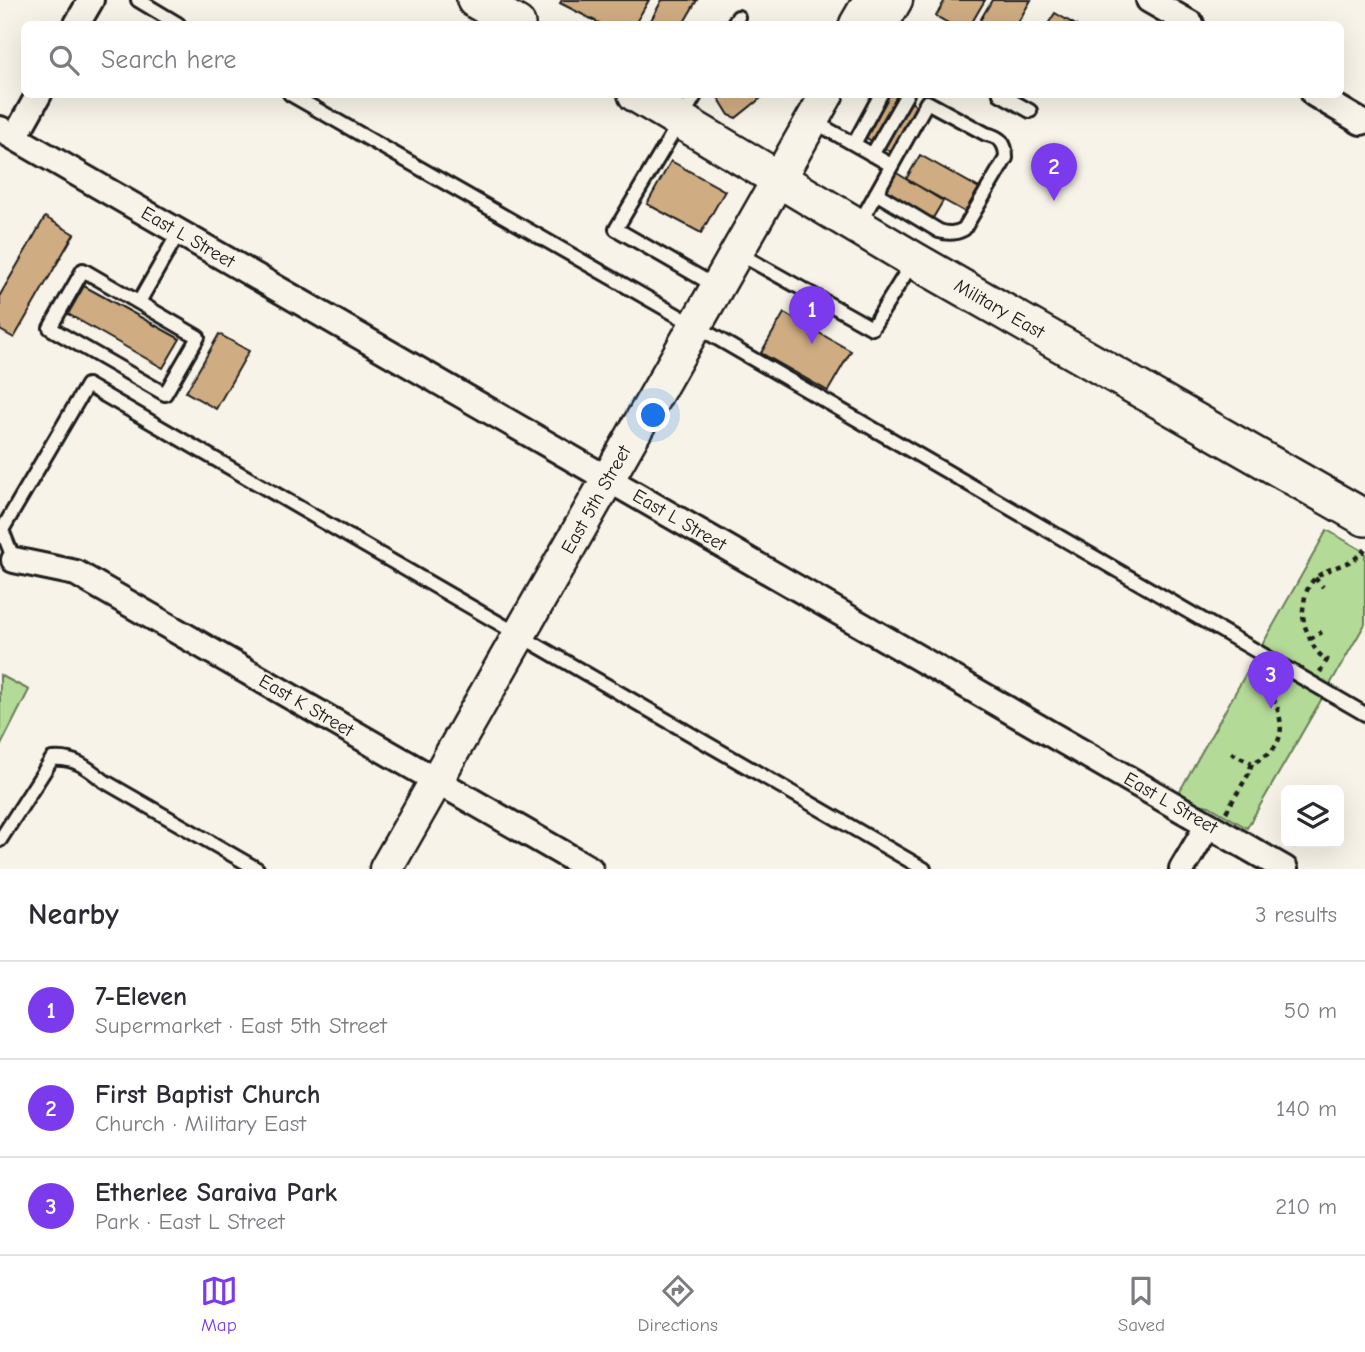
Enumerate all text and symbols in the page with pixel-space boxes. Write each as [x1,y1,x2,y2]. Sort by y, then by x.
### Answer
search box [21,21,1344,98]
icon: search [45,41,83,79]
text: Search here [101,45,236,75]
pin: 2 [1031,143,1077,201]
street label: East L Street [137,202,239,273]
street label: Military East [950,274,1049,344]
pin: 1 [789,286,835,344]
your location [636,398,670,432]
street label: East 5th Street [557,441,636,558]
street label: East L Street [629,485,731,556]
pin: 3 [1248,651,1294,709]
street label: East K Street [255,670,358,742]
street label: East L Street [1120,768,1222,839]
map controls [1281,785,1344,848]
button: layers [1281,785,1344,848]
text: Nearby [28,897,119,932]
text: 3 results [1255,901,1337,928]
text: 7-Eleven [95,982,187,1012]
text: 1 [46,997,56,1024]
text: 50 m [1284,997,1337,1024]
text: Supermarket · East 5th Street [95,1012,387,1039]
text: First Baptist Church [95,1080,320,1110]
text: 2 [45,1095,57,1122]
text: 140 m [1276,1095,1337,1122]
text: Church · Military East [95,1110,306,1137]
text: Etherlee Saraiva Park [95,1178,337,1208]
text: 3 [45,1193,57,1220]
text: 210 m [1275,1193,1337,1220]
text: Park · East L Street [95,1208,285,1235]
tab: Map [200,1272,238,1336]
tab: Directions [638,1272,718,1336]
tab: Saved [1118,1272,1165,1336]

